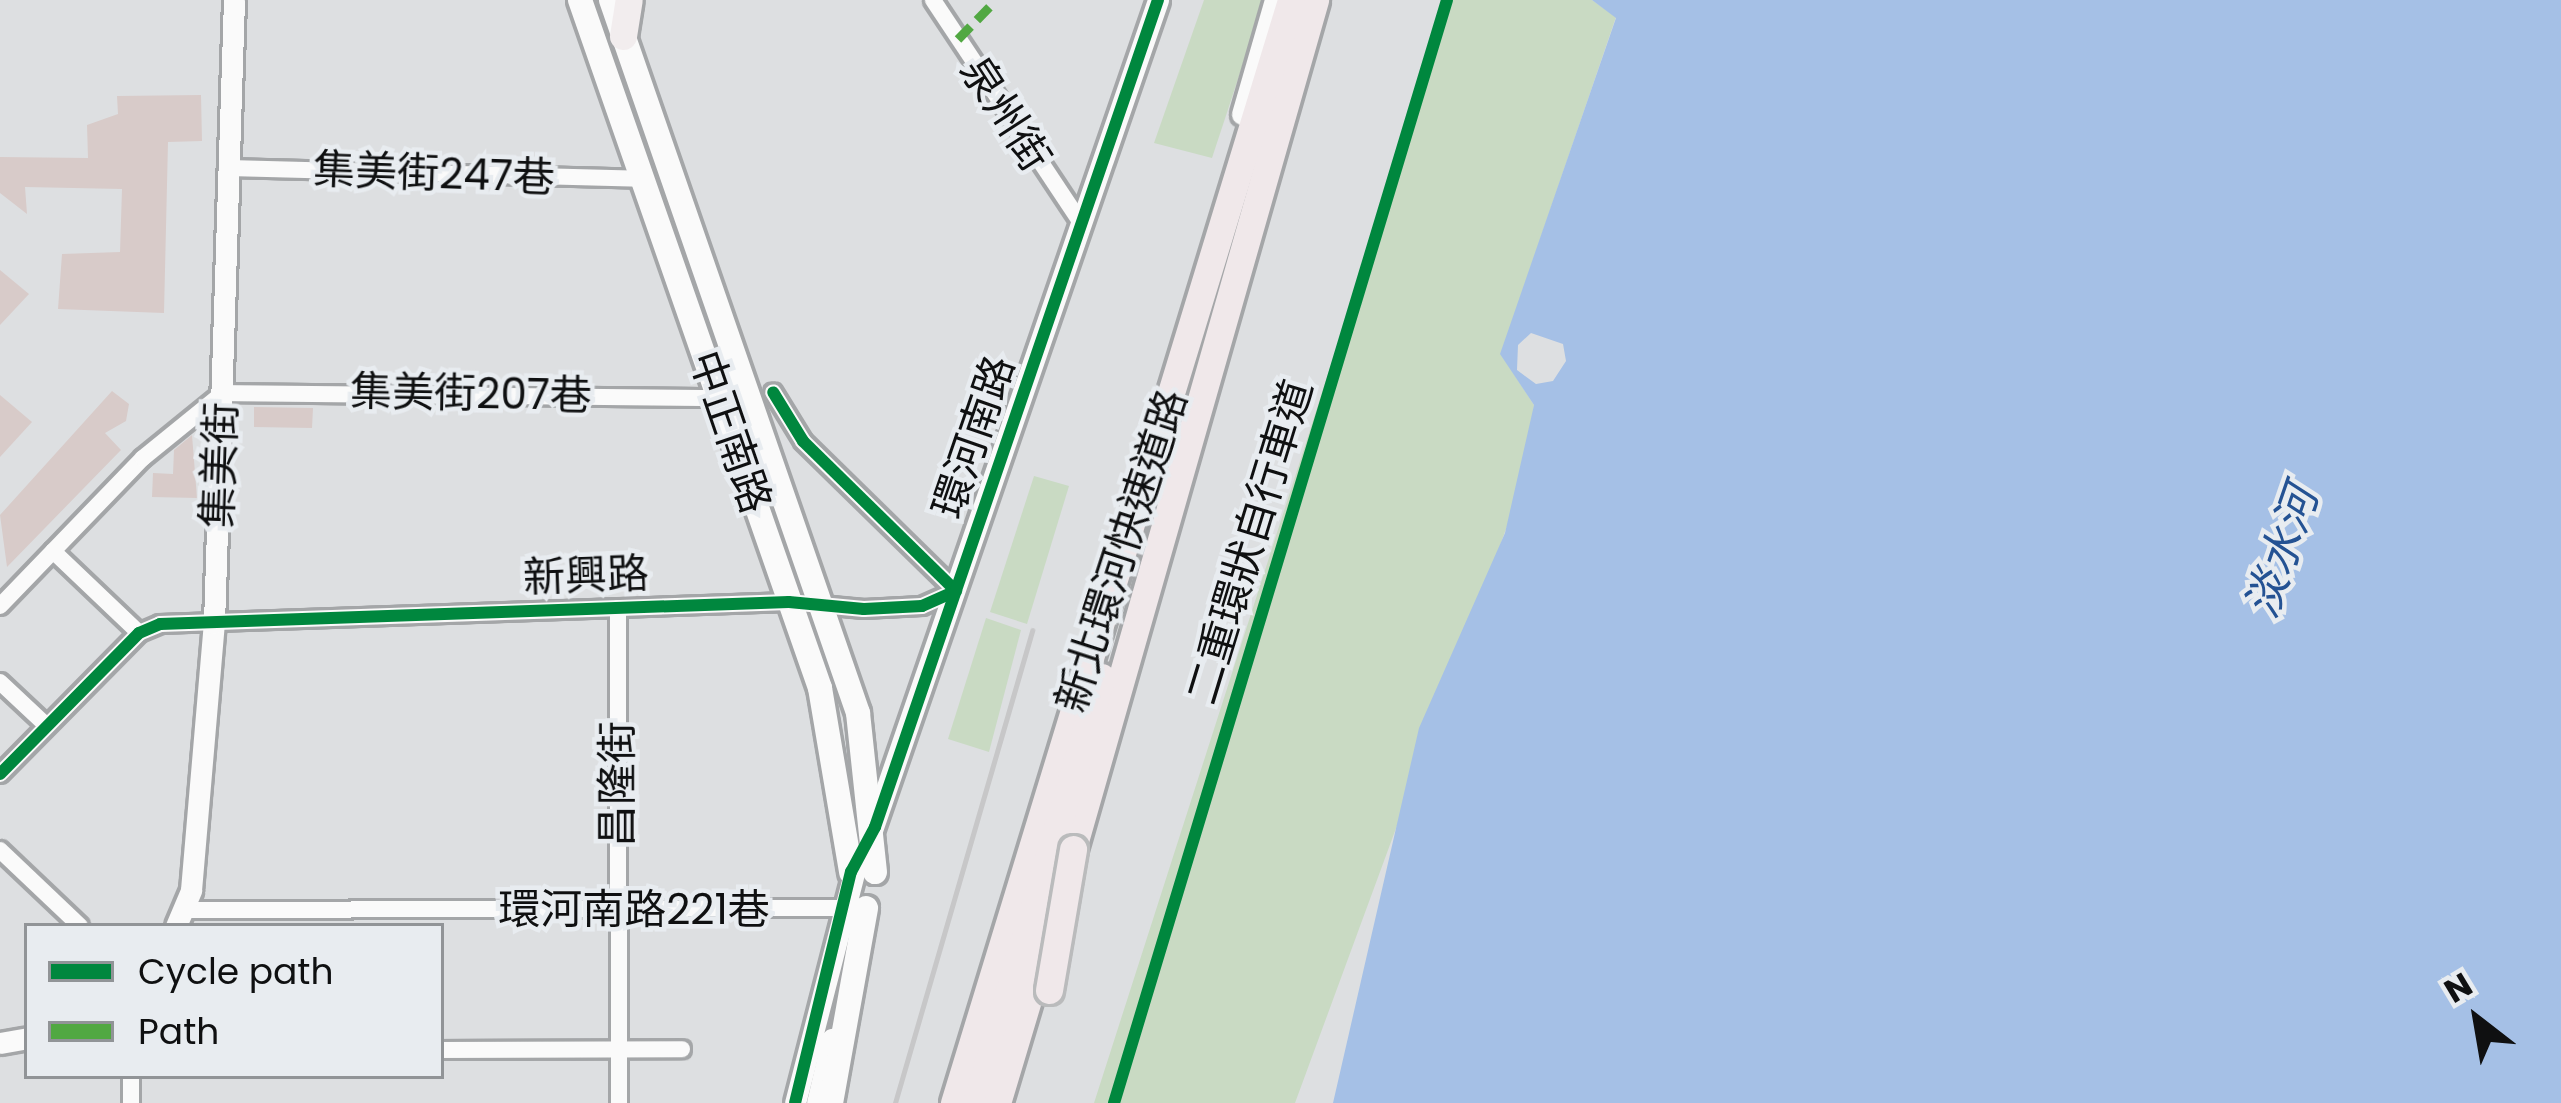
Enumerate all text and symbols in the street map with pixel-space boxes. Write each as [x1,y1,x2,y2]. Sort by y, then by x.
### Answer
street label: 泉州街 [950,47,1060,181]
street label: 集美街247巷 [312,145,556,203]
street label: 中正南路 [679,344,781,520]
street label: 環河南路 [923,349,1025,525]
street label: 集美街207巷 [350,367,592,421]
street label: 二重環狀自行車道 [1177,374,1323,710]
street label: 新北環河快速道路 [1046,383,1198,719]
street label: 集美街 [193,401,247,529]
water label: 淡水河 [2234,479,2330,625]
street label: 新興路 [522,549,650,603]
street label: 昌隆街 [593,721,643,847]
street label: 環河南路221巷 [498,885,770,935]
legend [24,923,444,1079]
text: Cycle path [138,946,334,997]
north arrow [2417,959,2537,1079]
text: N [2435,961,2481,1014]
text: Path [138,1006,219,1057]

